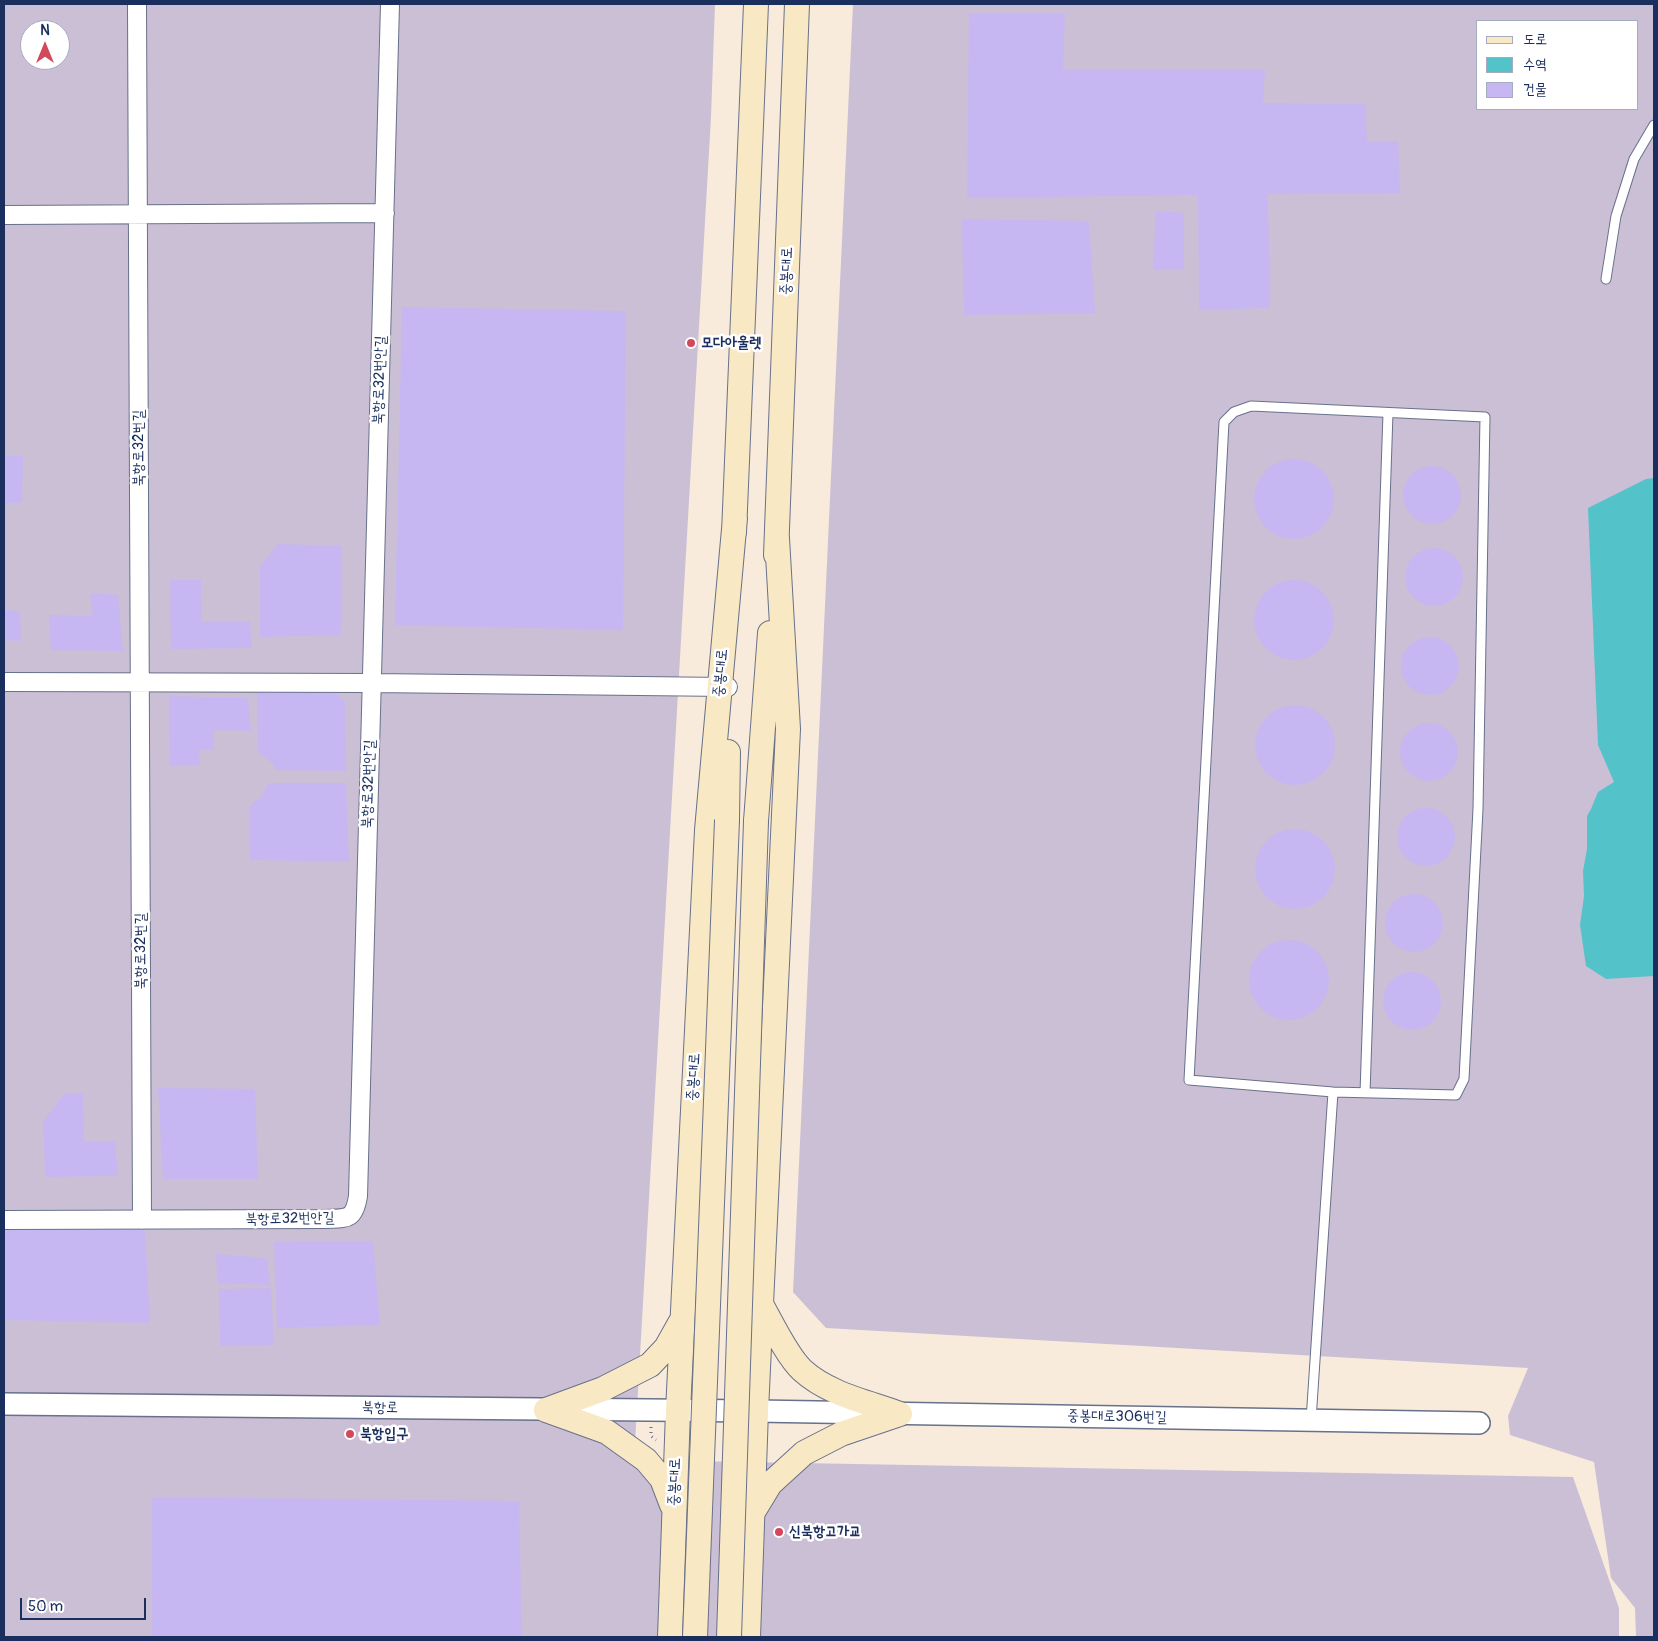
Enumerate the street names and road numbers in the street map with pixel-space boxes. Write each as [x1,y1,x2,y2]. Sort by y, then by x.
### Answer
street label: 중봉대로 [777,247,797,295]
street label: 북항로32번안길 [369,335,391,425]
street label: 북항로32번길 [130,409,148,487]
street label: 중봉대로 [710,648,732,698]
street label: 북항로32번안길 [358,739,380,829]
street label: 북항로32번길 [132,912,150,990]
street label: 중봉대로 [684,1052,704,1102]
street label: 북항로32번안길 [245,1209,335,1229]
street label: 북항로 [362,1399,398,1417]
street label: 중봉대로306번길 [1067,1407,1167,1427]
street label: 중봉대로 [665,1458,685,1506]

